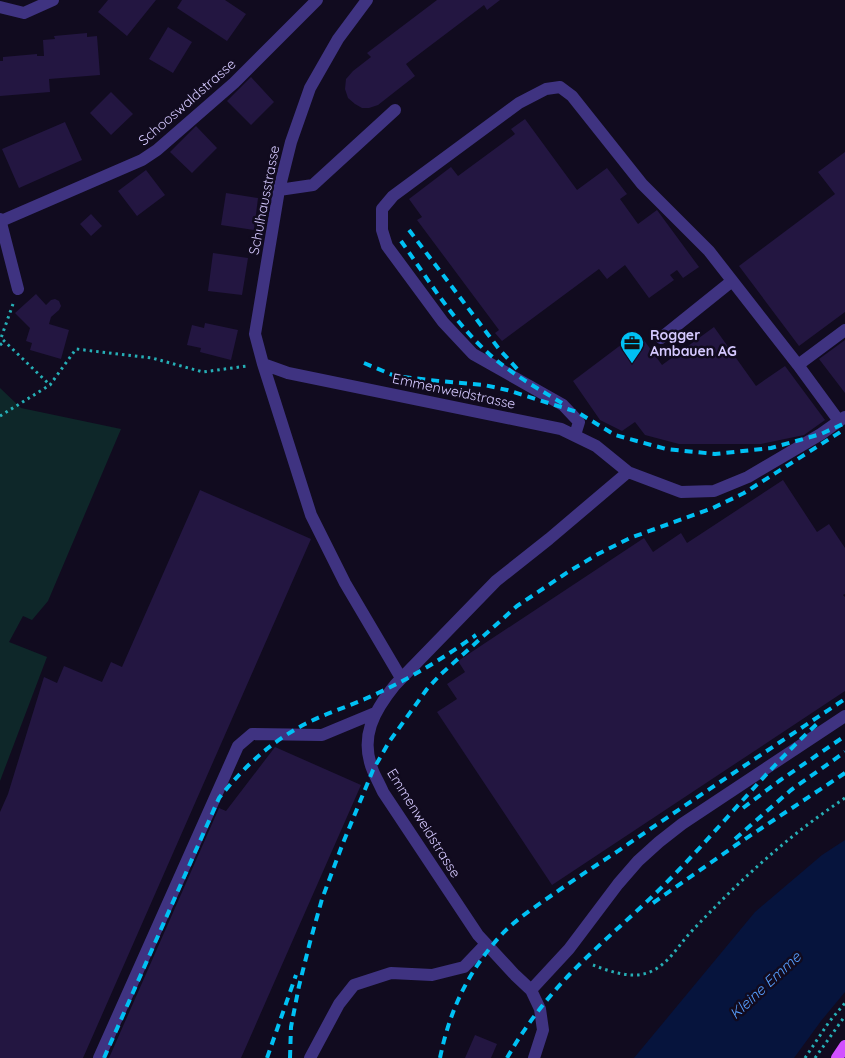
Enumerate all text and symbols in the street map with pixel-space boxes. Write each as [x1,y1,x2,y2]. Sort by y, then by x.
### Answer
street label: Schooswaldstrasse [135,55,239,149]
street label: Schulhausstrasse [245,144,283,256]
place label: Rogger Ambauen AG [650,326,737,360]
office icon: Rogger Ambauen AG [619,330,645,364]
street label: Emmenweidstrasse [391,369,517,413]
street label: Emmenweidstrasse [383,765,465,881]
water label: Kleine Emme [725,947,805,1023]

